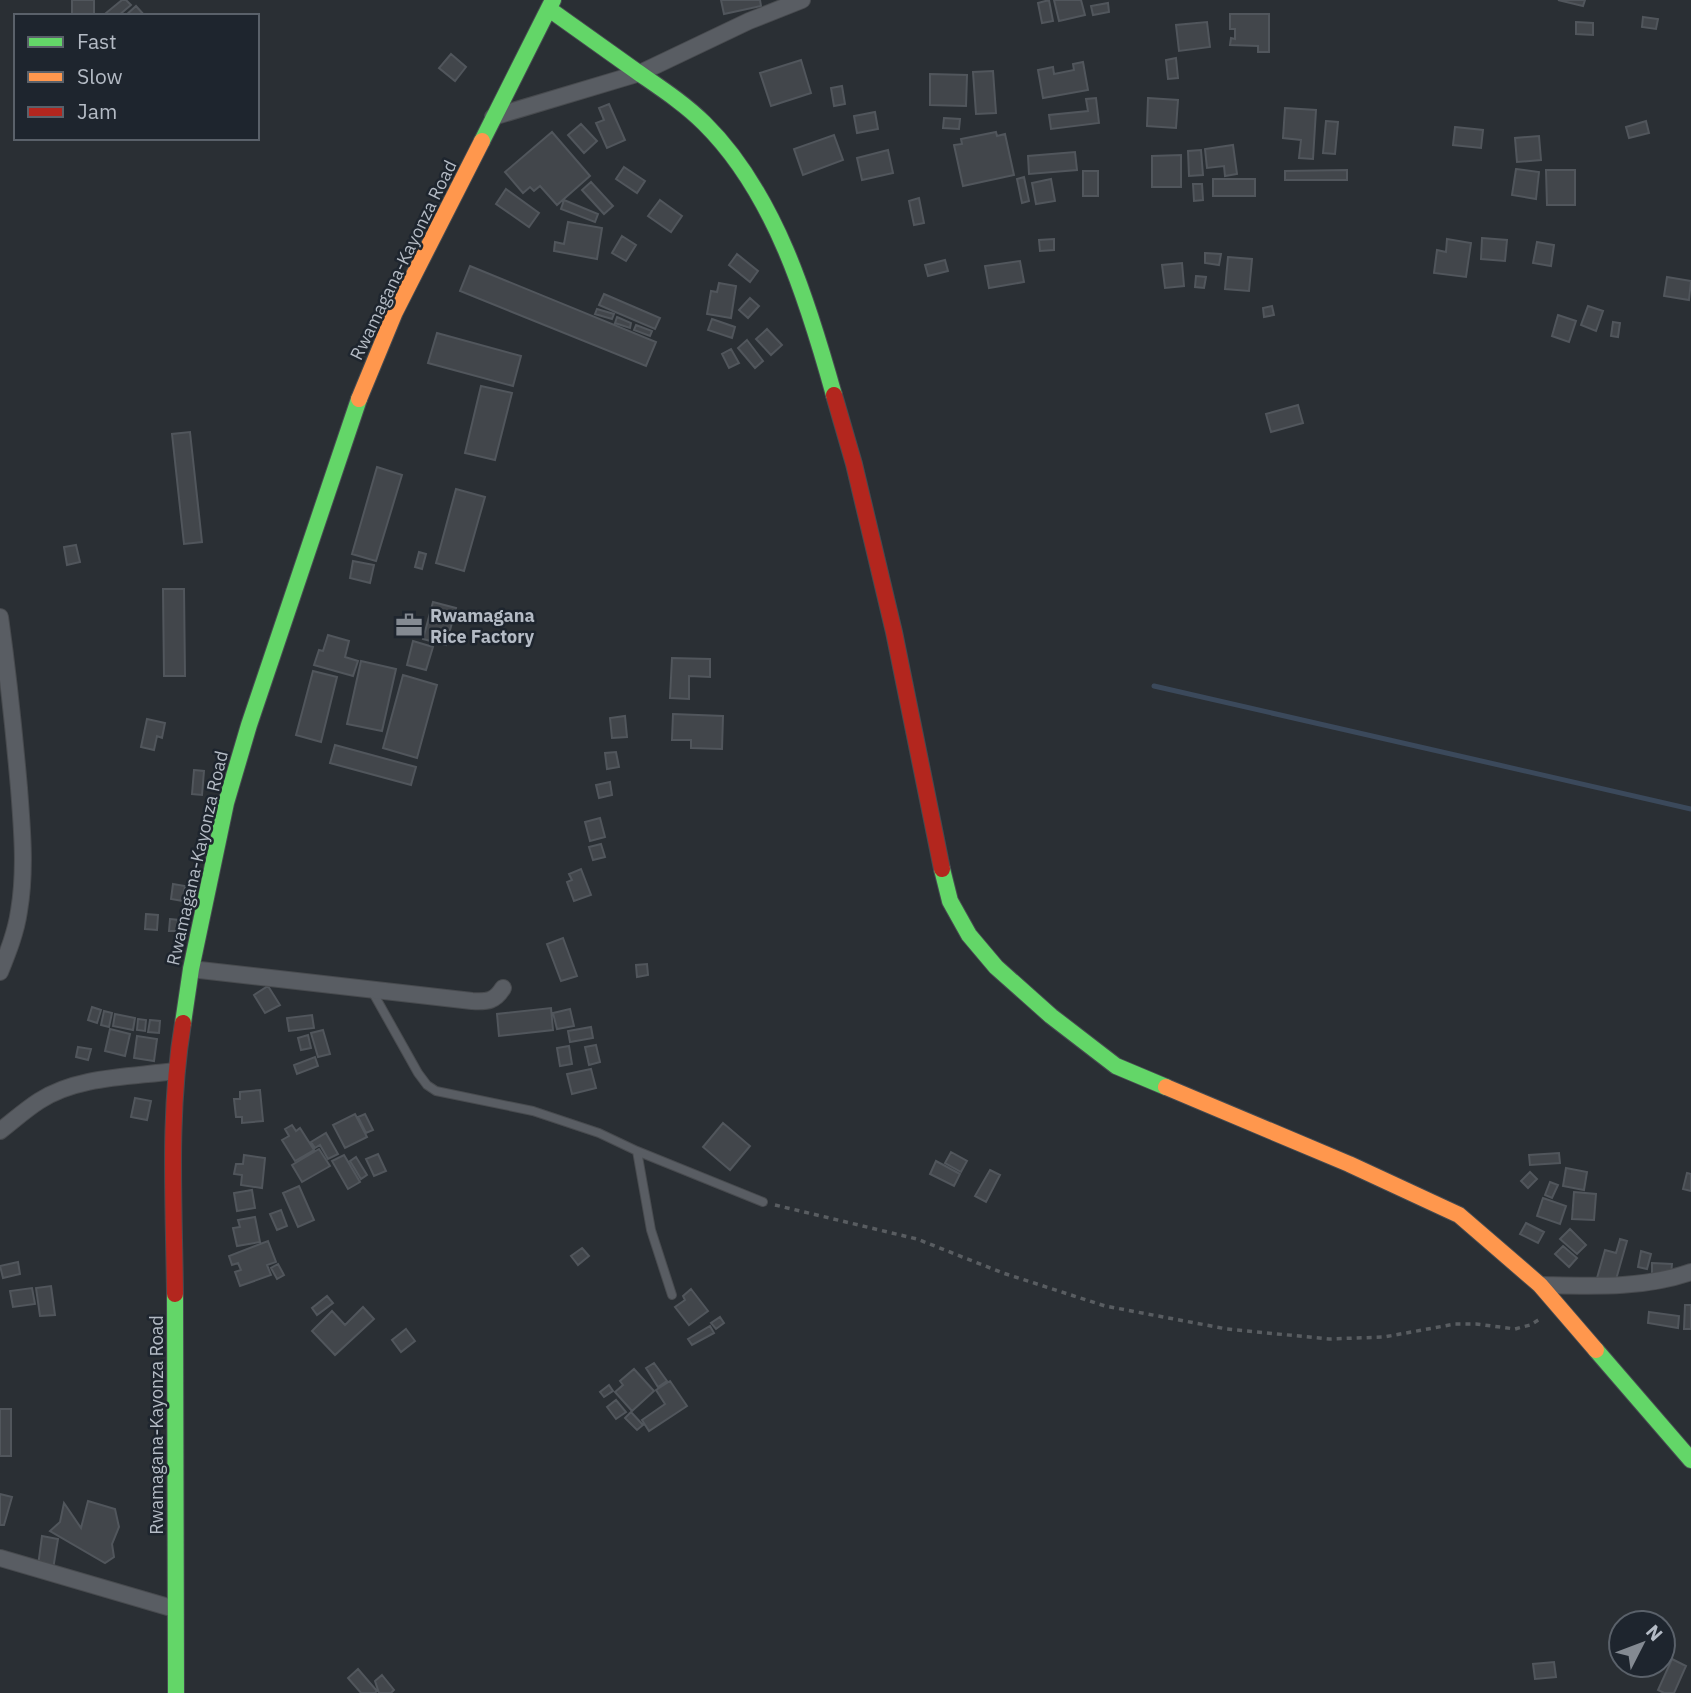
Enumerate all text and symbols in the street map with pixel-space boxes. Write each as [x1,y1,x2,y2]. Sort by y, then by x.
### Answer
legend [14,14,259,140]
text: Fast [77,27,117,55]
text: Slow [77,62,123,90]
text: Jam [77,97,117,125]
street label: Rwamagana-Kayonza Road [345,156,461,364]
place label: Rwamagana Rice Factory [430,604,535,648]
office icon: Rwamagana Rice Factory [394,610,424,640]
street label: Rwamagana-Kayonza Road [161,748,233,968]
street label: Rwamagana-Kayonza Road [145,1315,168,1535]
north arrow [1607,1609,1677,1679]
text: N [1641,1619,1668,1646]

